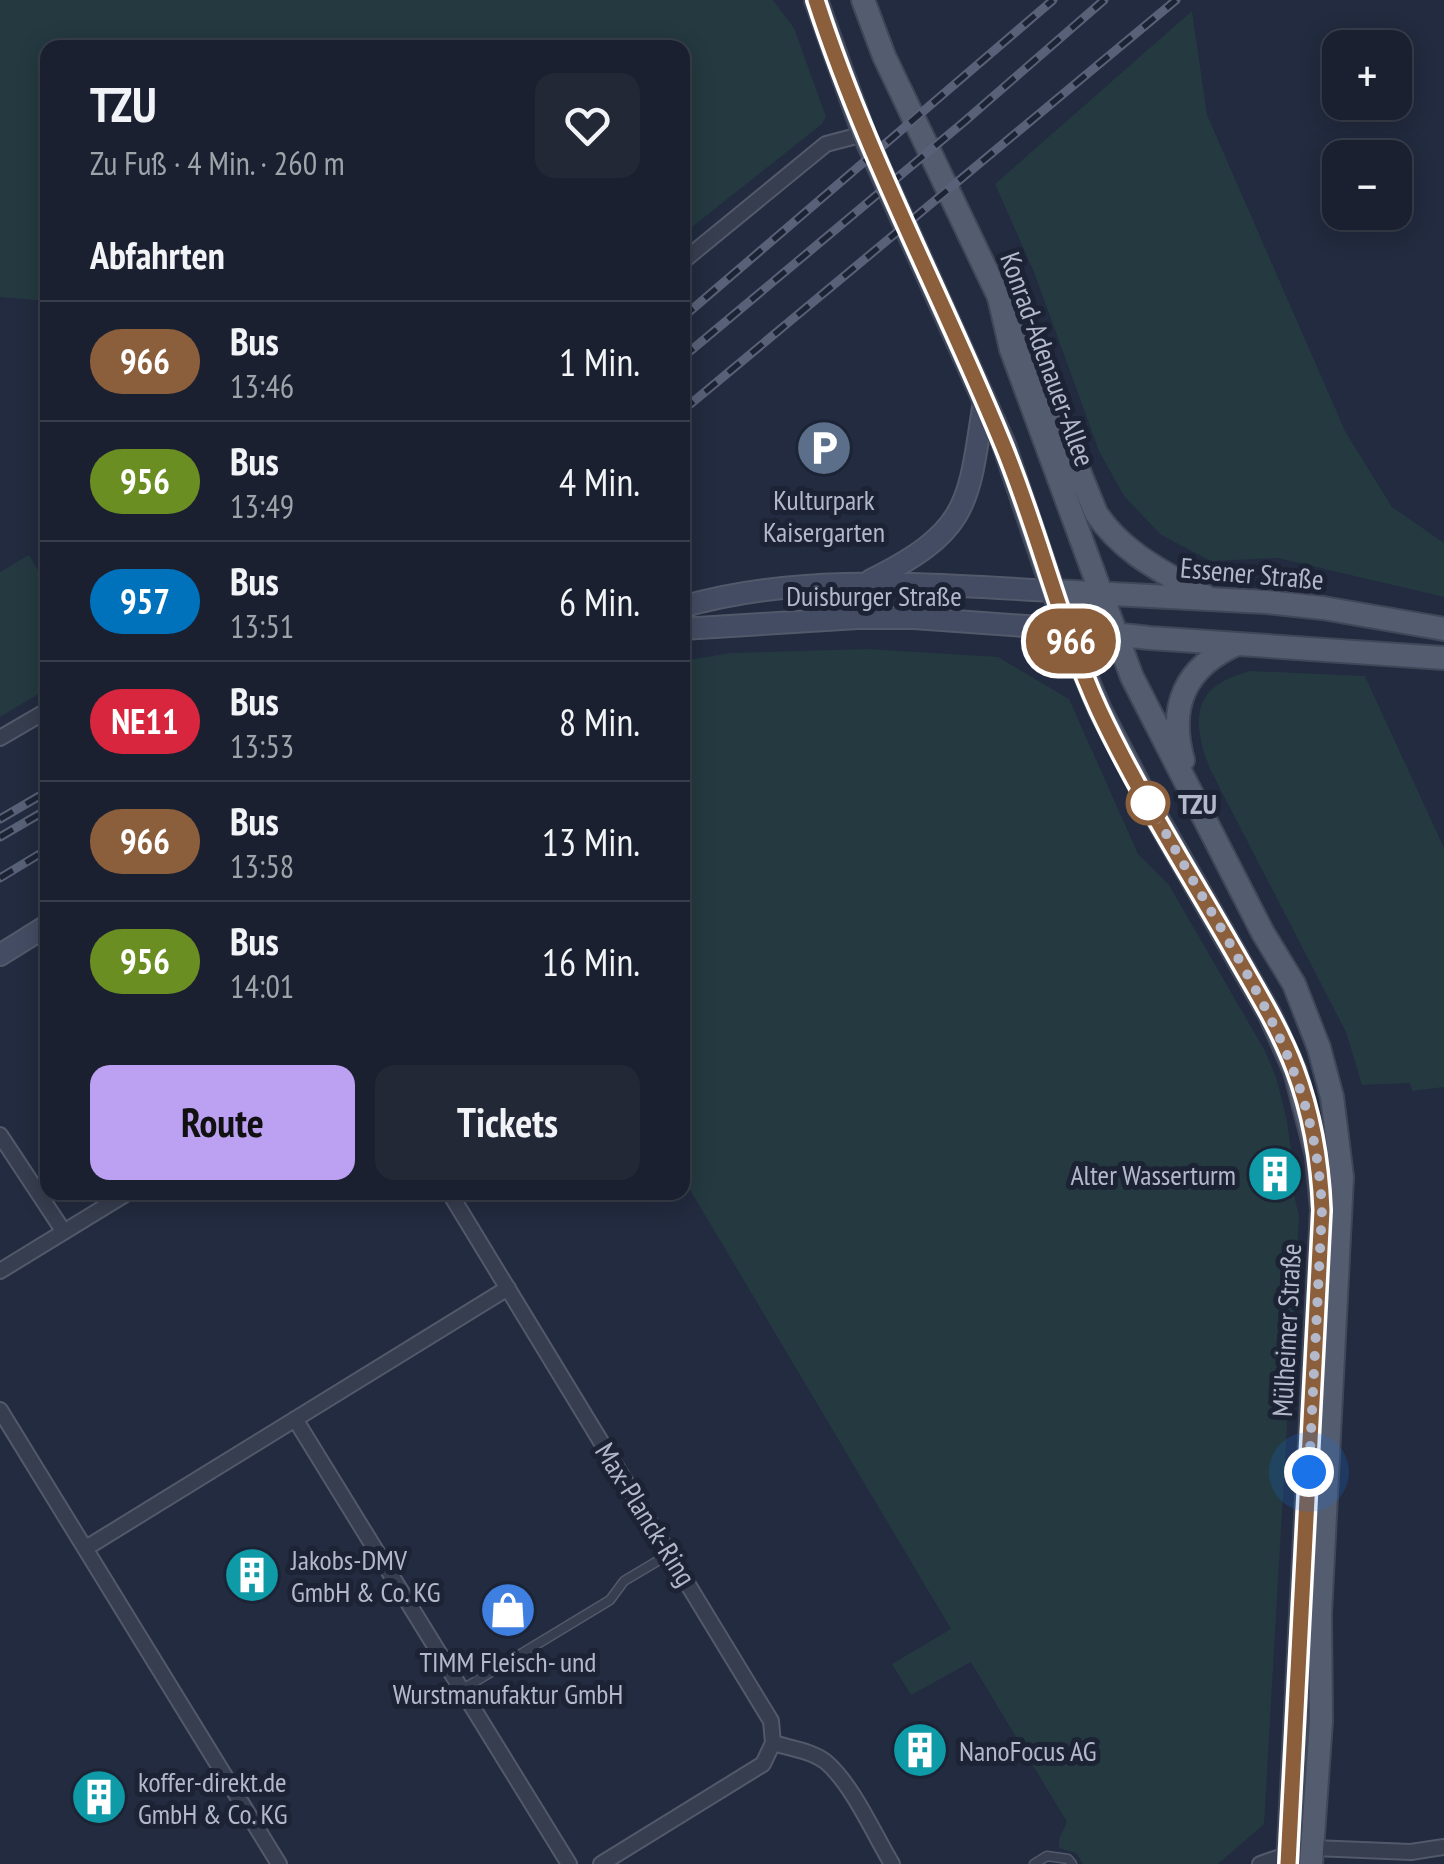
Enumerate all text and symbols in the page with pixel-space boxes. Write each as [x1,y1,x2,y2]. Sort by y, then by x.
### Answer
map controls [1322,30,1412,230]
button: + [1322,30,1412,120]
text: TZU [90,73,157,135]
button: heart [535,73,640,178]
button: − [1322,140,1412,230]
text: Zu Fuß · 4 Min. · 260 m [90,142,345,184]
text: Abfahrten [90,230,225,279]
street label: Konrad-Adenauer-Allee [992,247,1104,471]
text: Bus [230,316,279,365]
text: 1 Min. [559,337,640,386]
text: 966 [120,338,170,384]
text: 13:46 [230,365,294,407]
parking icon: Kulturpark Kaisergarten [794,418,854,478]
text: Bus [230,436,279,485]
text: 4 Min. [559,457,640,506]
text: 956 [120,458,170,504]
place label: Kulturpark Kaisergarten [763,481,885,550]
text: 13:49 [230,485,294,527]
street label: Essener Straße [1179,548,1325,598]
text: Bus [230,556,279,605]
text: 6 Min. [559,577,640,626]
street label: Duisburger Straße [786,577,962,614]
text: 957 [120,578,170,624]
text: 13:51 [230,605,294,647]
line badge: 966 [1014,608,1128,674]
text: 966 [1046,618,1096,664]
text: Bus [230,676,279,725]
text: 8 Min. [559,697,640,746]
text: NE11 [111,698,179,744]
text: 13:53 [230,725,294,767]
marker: TZU [1127,782,1169,824]
place label: TZU [1178,785,1217,822]
text: Bus [230,796,279,845]
text: 13 Min. [542,817,640,866]
text: 966 [120,818,170,864]
text: 13:58 [230,845,294,887]
text: Bus [230,916,279,965]
text: 16 Min. [542,937,640,986]
text: 956 [120,938,170,984]
text: 14:01 [230,965,294,1007]
button: Route [90,1065,355,1180]
button: Tickets [375,1065,640,1180]
building icon: Alter Wasserturm [1245,1144,1305,1204]
place label: Alter Wasserturm [1070,1156,1236,1193]
street label: Mülheimer Straße [1263,1242,1309,1418]
street label: Max-Planck-Ring [587,1435,705,1593]
your location [1284,1447,1334,1497]
place label: Jakobs-DMV GmbH & Co. KG [290,1541,441,1610]
building icon: Jakobs-DMV GmbH & Co. KG [222,1545,282,1605]
shop icon: TIMM Fleisch- und Wurstmanufaktur GmbH [478,1580,538,1640]
place label: TIMM Fleisch- und Wurstmanufaktur GmbH [393,1643,623,1712]
building icon: NanoFocus AG [890,1720,950,1780]
place label: NanoFocus AG [959,1732,1097,1769]
place label: koffer-direkt.de GmbH & Co. KG [138,1763,288,1832]
building icon: koffer-direkt.de GmbH & Co. KG [69,1767,129,1827]

